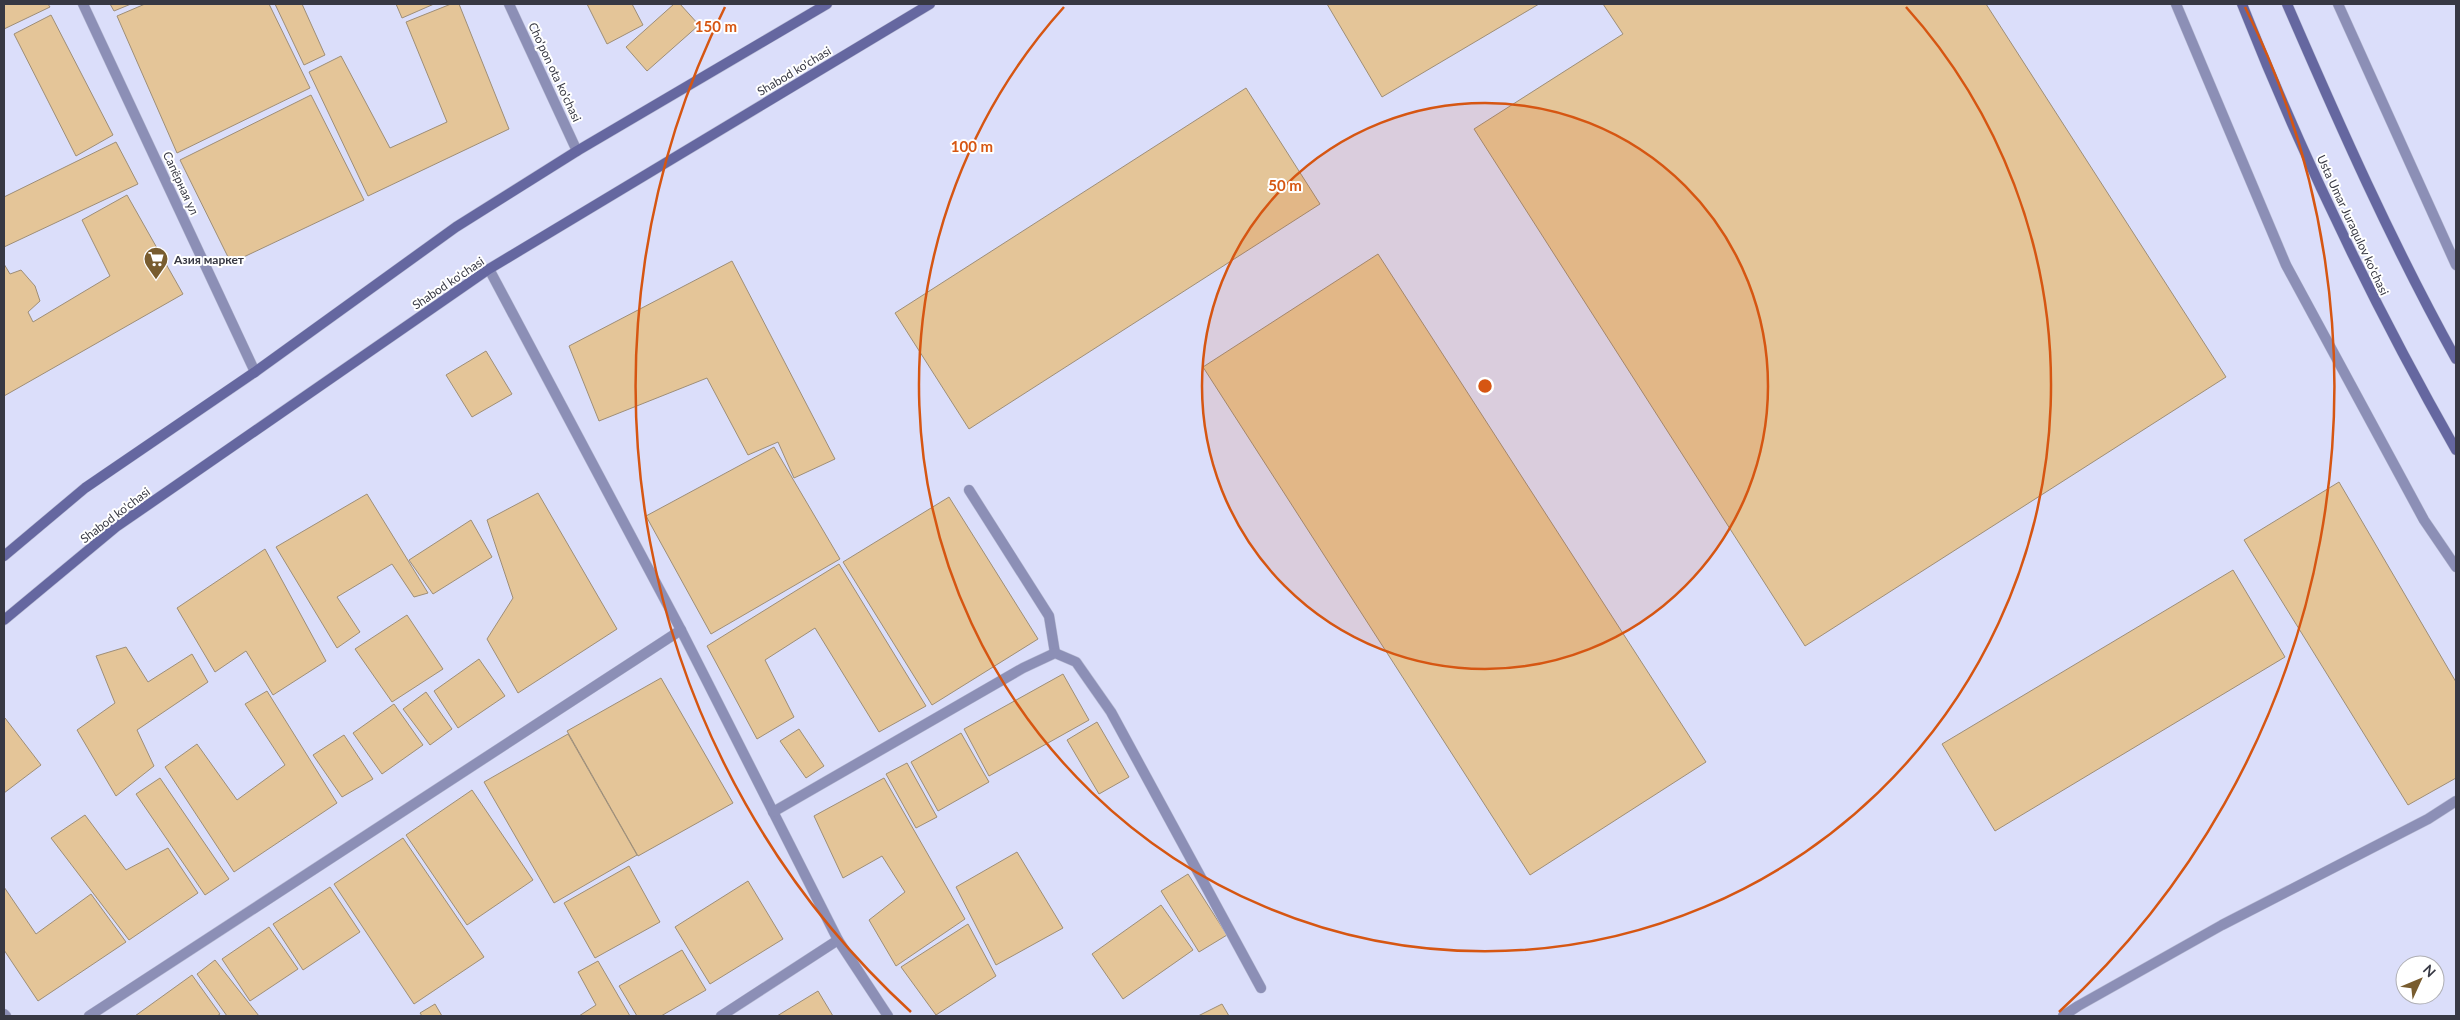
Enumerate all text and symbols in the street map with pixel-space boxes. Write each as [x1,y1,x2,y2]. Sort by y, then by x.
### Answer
text: 150 m [695,17,737,35]
street label: Cho'pon ota ko'chasi [525,20,585,124]
street label: Shabod ko'chasi [754,43,834,99]
text: 100 m [951,137,993,155]
street label: Сапёрная ул [160,149,202,217]
street label: Usta Umar Juraqulov ko'chasi [2314,152,2392,298]
text: 50 m [1268,176,1302,194]
supermarket icon: Азия маркет [143,246,169,280]
place label: Азия маркет [173,252,245,267]
street label: Shabod ko'chasi [409,253,487,313]
centre of rings [1476,377,1494,395]
street label: Shabod ko'chasi [77,484,153,546]
north arrow [2395,955,2445,1005]
text: N [2420,961,2440,980]

